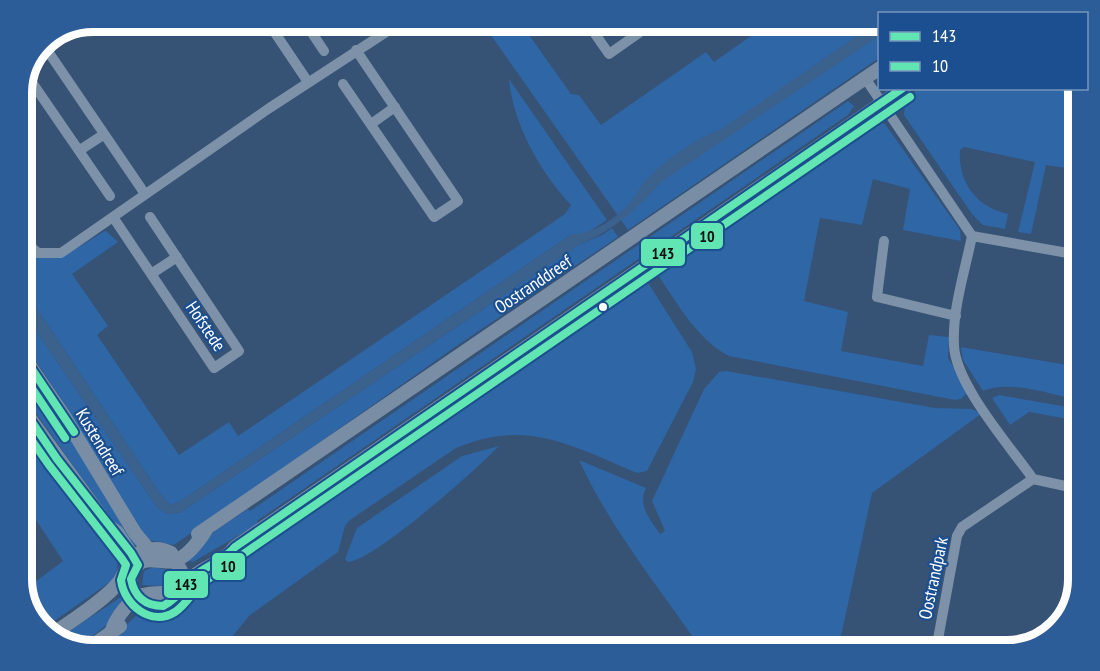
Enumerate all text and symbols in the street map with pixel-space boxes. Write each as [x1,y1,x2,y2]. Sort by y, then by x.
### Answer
legend [878,12,1088,90]
text: 143 [932,24,956,47]
text: 10 [932,54,948,77]
line badge: 10 [690,222,724,250]
text: 10 [699,226,715,246]
line badge: 143 [640,238,686,267]
text: 143 [652,243,674,263]
street label: Oostranddreef [490,249,577,318]
street label: Hofstede [181,297,231,355]
unlabelled marker [597,301,609,313]
street label: Kustendreef [71,404,130,481]
street label: Oostrandpark [913,535,953,621]
line badge: 10 [211,552,246,581]
text: 10 [220,556,236,576]
line badge: 143 [163,570,209,599]
text: 143 [175,574,197,594]

